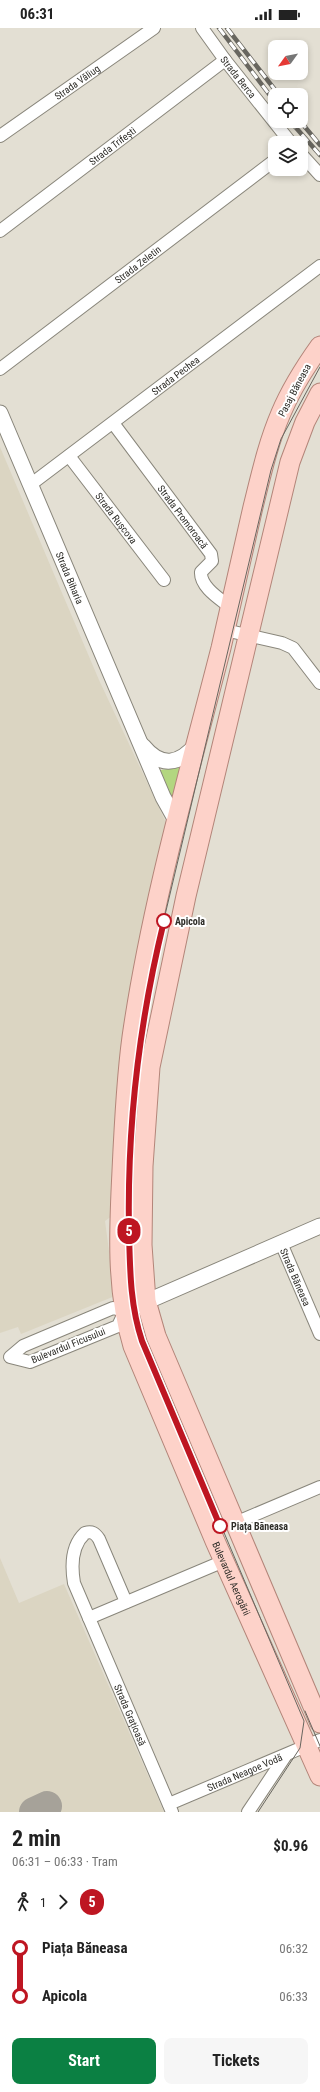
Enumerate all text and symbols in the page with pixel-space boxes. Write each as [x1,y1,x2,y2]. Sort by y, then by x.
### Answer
text: 06:31 [20,5,54,23]
north arrow [268,40,308,80]
map controls [268,40,308,176]
street label: Strada Berca [218,54,258,101]
street label: Strada Văliug [53,63,102,102]
button: locate [268,88,308,128]
street label: Strada Trifești [87,125,138,167]
button: layers [268,136,308,176]
street label: Strada Zeletin [113,244,163,286]
street label: Strada Pechea [149,354,202,397]
street label: Pasaj Băneasa [276,362,313,418]
street label: Strada Promoroacă [155,483,210,551]
street label: Strada Rușcova [93,491,139,546]
street label: Strada Biharia [54,550,85,606]
marker: Apicola [156,913,172,929]
place label: Apicola [175,916,205,927]
line badge: 5 [116,1218,142,1244]
text: 5 [125,1223,133,1239]
street label: Strada Băneasa [278,1247,312,1308]
street label: Bulevardul Ficusului [30,1326,107,1365]
marker: Piața Băneasa [212,1518,228,1534]
place label: Piața Băneasa [231,1521,288,1533]
street label: Bulevardul Aerogării [210,1540,253,1617]
street label: Strada Grațioasă [112,1683,148,1748]
street label: Strada Neagoe Vodă [205,1752,284,1793]
text: 2 min [12,1826,61,1851]
text: $0.96 [273,1837,308,1855]
text: 06:31 – 06:33 · Tram [12,1854,118,1869]
icon: walk [12,1891,34,1913]
icon: forward [52,1891,74,1913]
text: 5 [88,1894,96,1910]
text: 1 [40,1895,46,1910]
text: Piața Băneasa [42,1939,128,1957]
text: 06:32 [279,1941,308,1956]
text: Apicola [42,1987,87,2005]
text: 06:33 [279,1989,308,2004]
button: Start [12,2038,156,2084]
button: Tickets [164,2038,308,2084]

